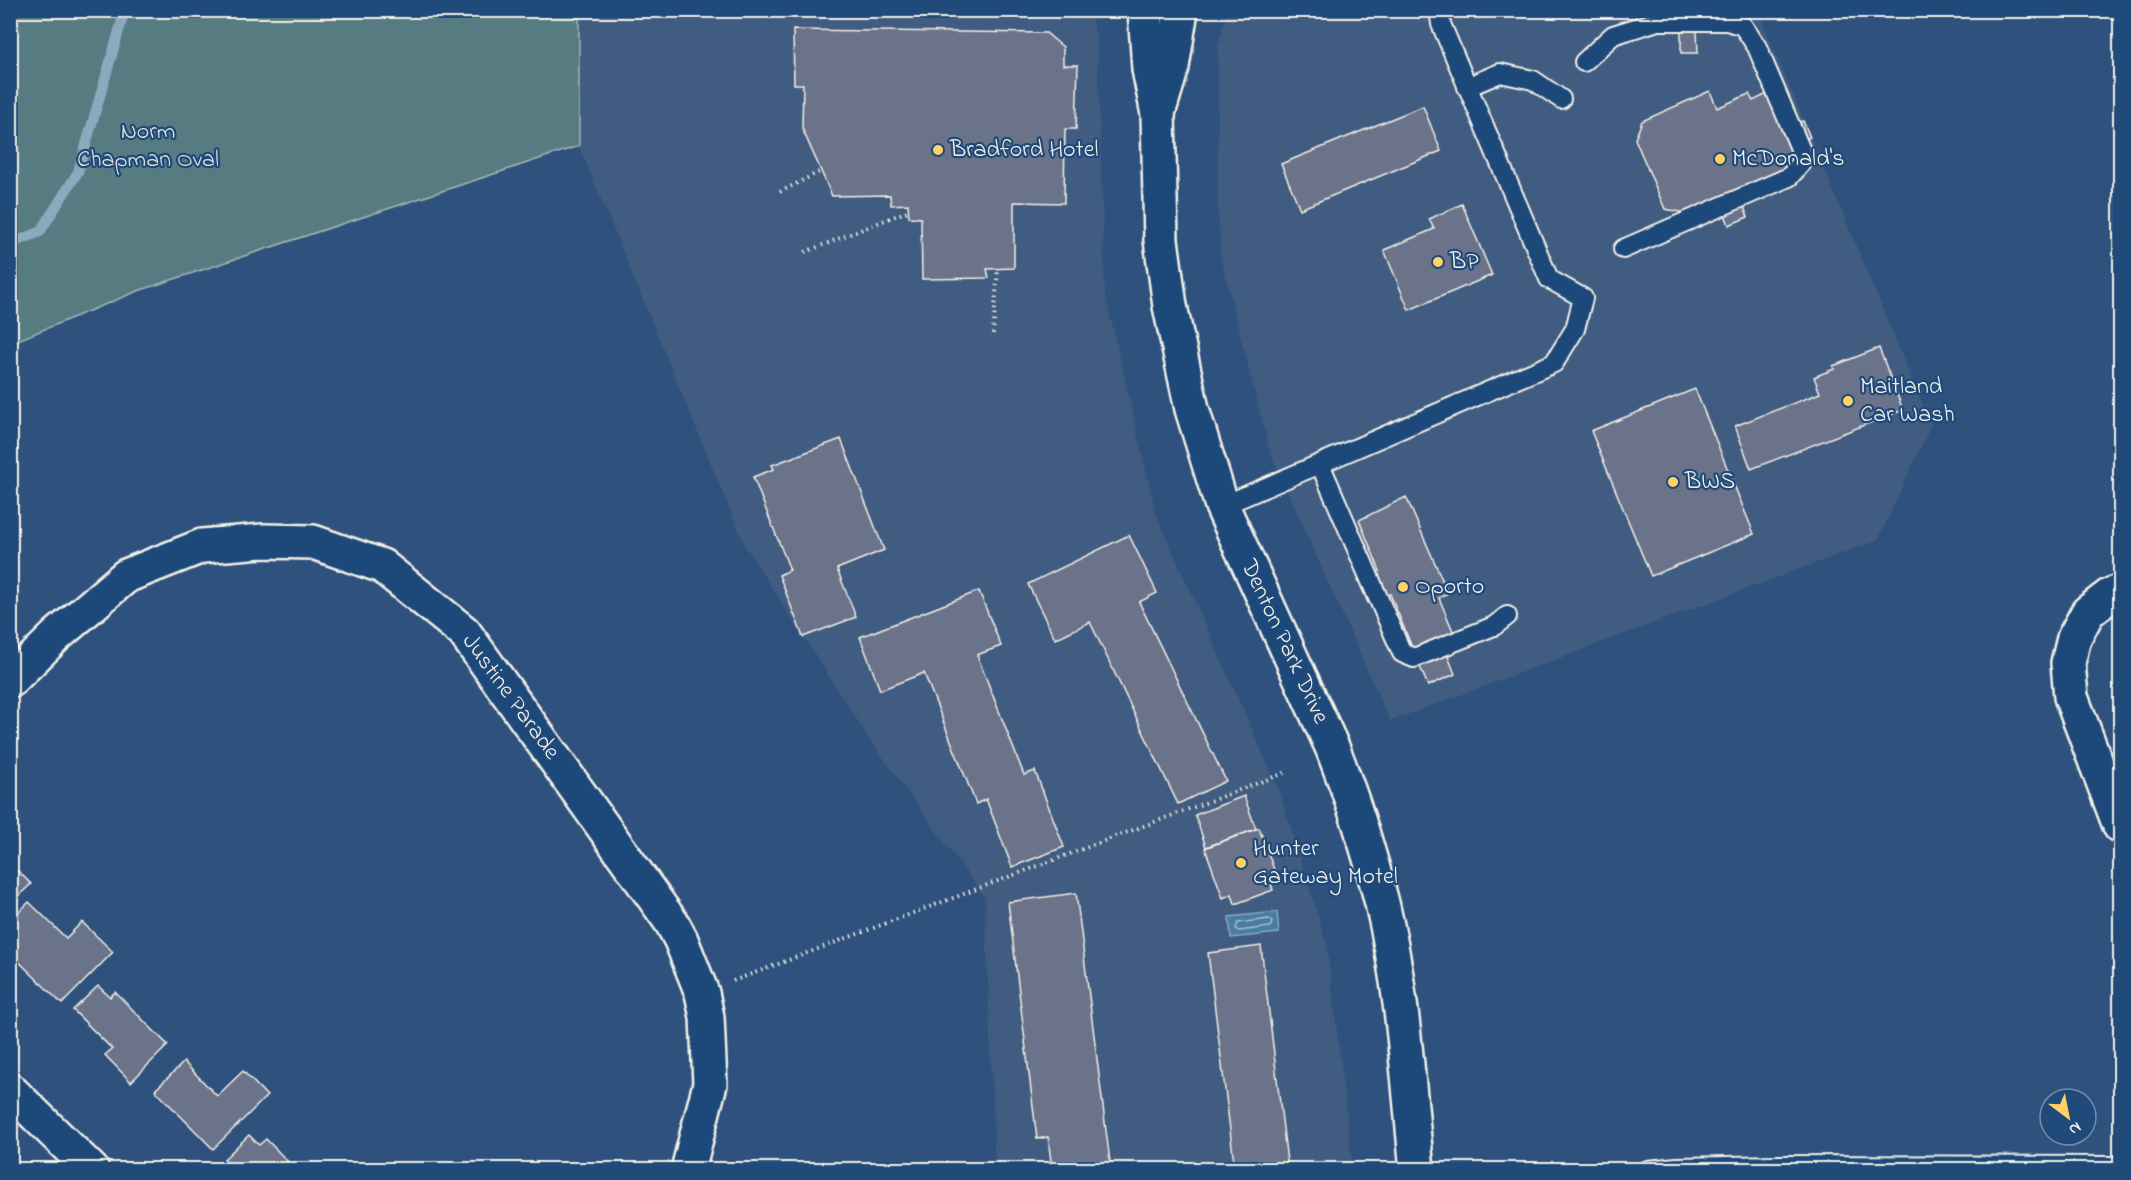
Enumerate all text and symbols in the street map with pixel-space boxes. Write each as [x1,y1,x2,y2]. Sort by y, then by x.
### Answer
park label: Norm Chapman Oval [77,115,219,178]
place label: Bradford Hotel [949,133,1098,168]
place label: McDonald's [1732,142,1844,177]
marker: Bradford Hotel [931,143,945,157]
marker: McDonald's [1713,152,1727,166]
place label: BP [1449,245,1479,280]
marker: BP [1431,255,1445,269]
place label: Maitland Car Wash [1860,370,1955,433]
marker: Maitland Car Wash [1841,394,1855,408]
place label: BWS [1684,465,1735,500]
marker: BWS [1666,475,1680,489]
street label: Denton Park Drive [1230,553,1338,730]
place label: Oporto [1415,570,1484,605]
marker: Oporto [1396,580,1410,594]
street label: Justine Parade [452,627,568,768]
place label: Hunter Gateway Motel [1253,832,1398,896]
marker: Hunter Gateway Motel [1234,856,1248,870]
north arrow [2038,1087,2098,1147]
text: N [2064,1115,2086,1141]

